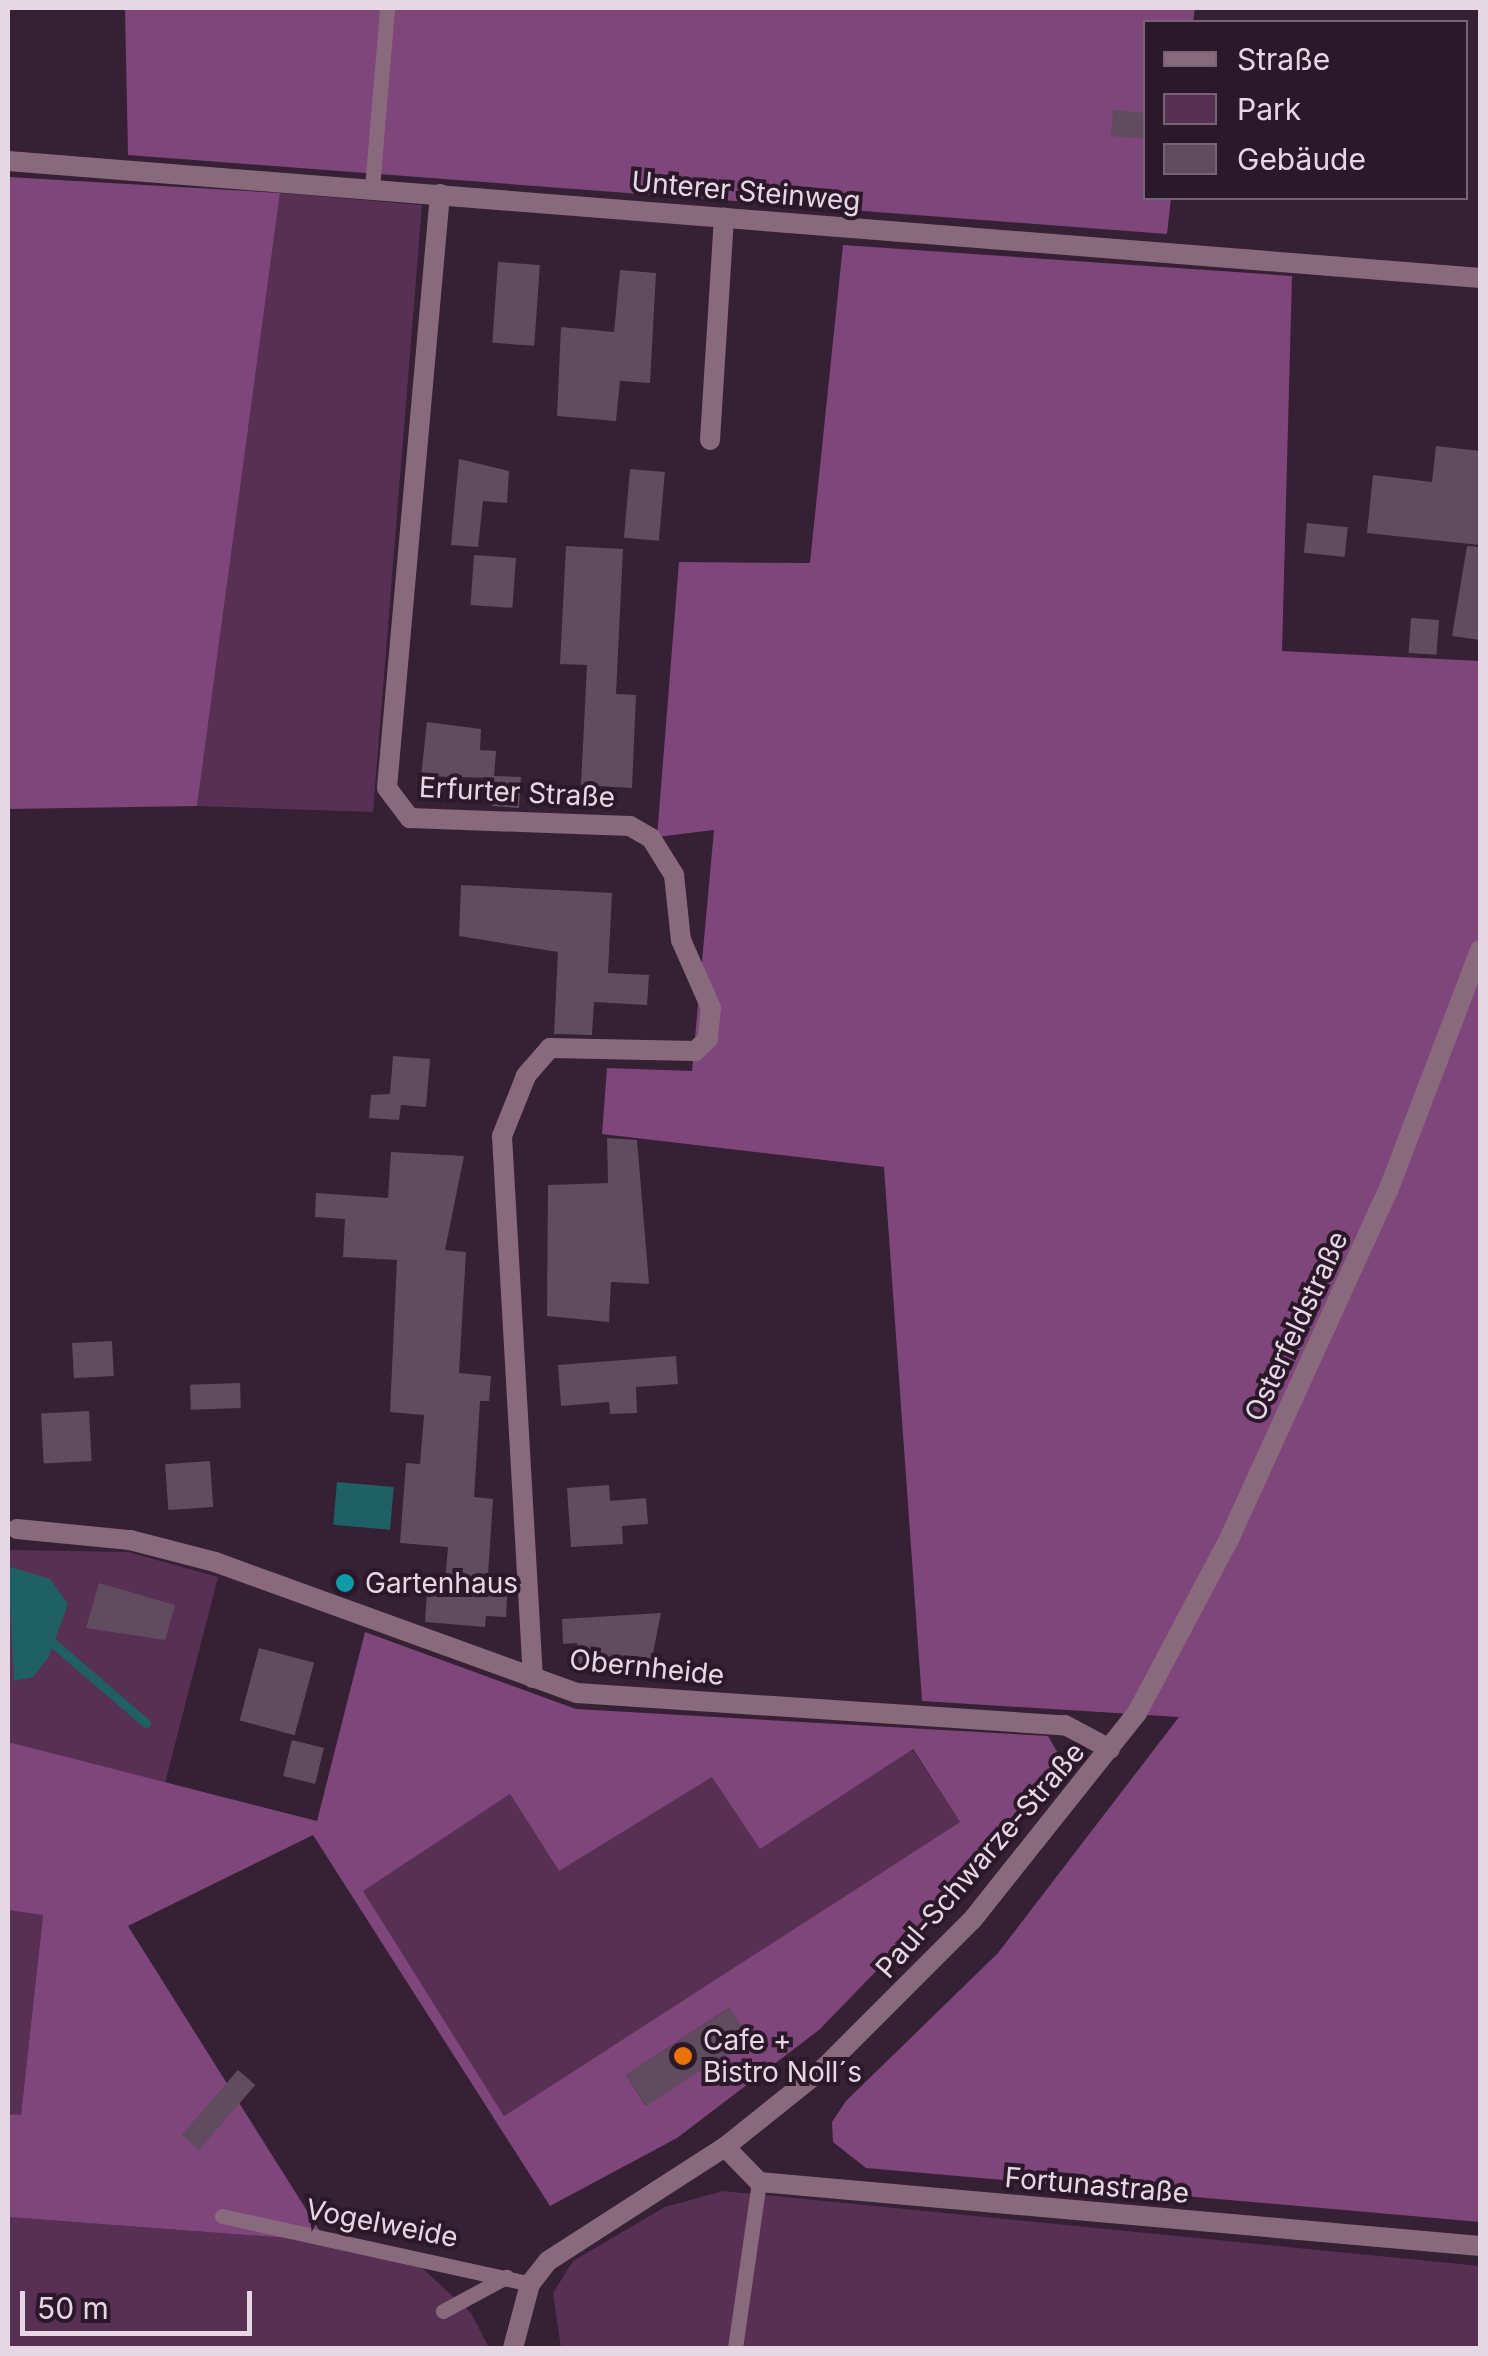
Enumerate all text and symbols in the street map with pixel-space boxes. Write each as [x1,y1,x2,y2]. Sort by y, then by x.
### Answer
legend [1143,20,1468,200]
text: Straße [1237,41,1330,77]
text: Park [1237,91,1301,127]
text: Gebäude [1237,141,1366,177]
street label: Unterer Steinweg [630,164,862,218]
street label: Erfurter Straße [418,770,616,814]
street label: Osterfeldstraße [1237,1226,1355,1426]
place label: Gartenhaus [365,1566,518,1600]
marker: Gartenhaus [334,1572,356,1594]
street label: Obernheide [568,1642,726,1692]
street label: Paul-Schwarze-Straße [869,1735,1091,1985]
place label: Cafe + Bistro Noll´s [703,2023,862,2089]
marker: Cafe + Bistro Noll´s [672,2045,694,2067]
street label: Fortunastraße [1003,2160,1191,2210]
street label: Vogelweide [303,2192,461,2254]
scale bar [25,2271,258,2333]
text: 50 m [37,2290,109,2326]

